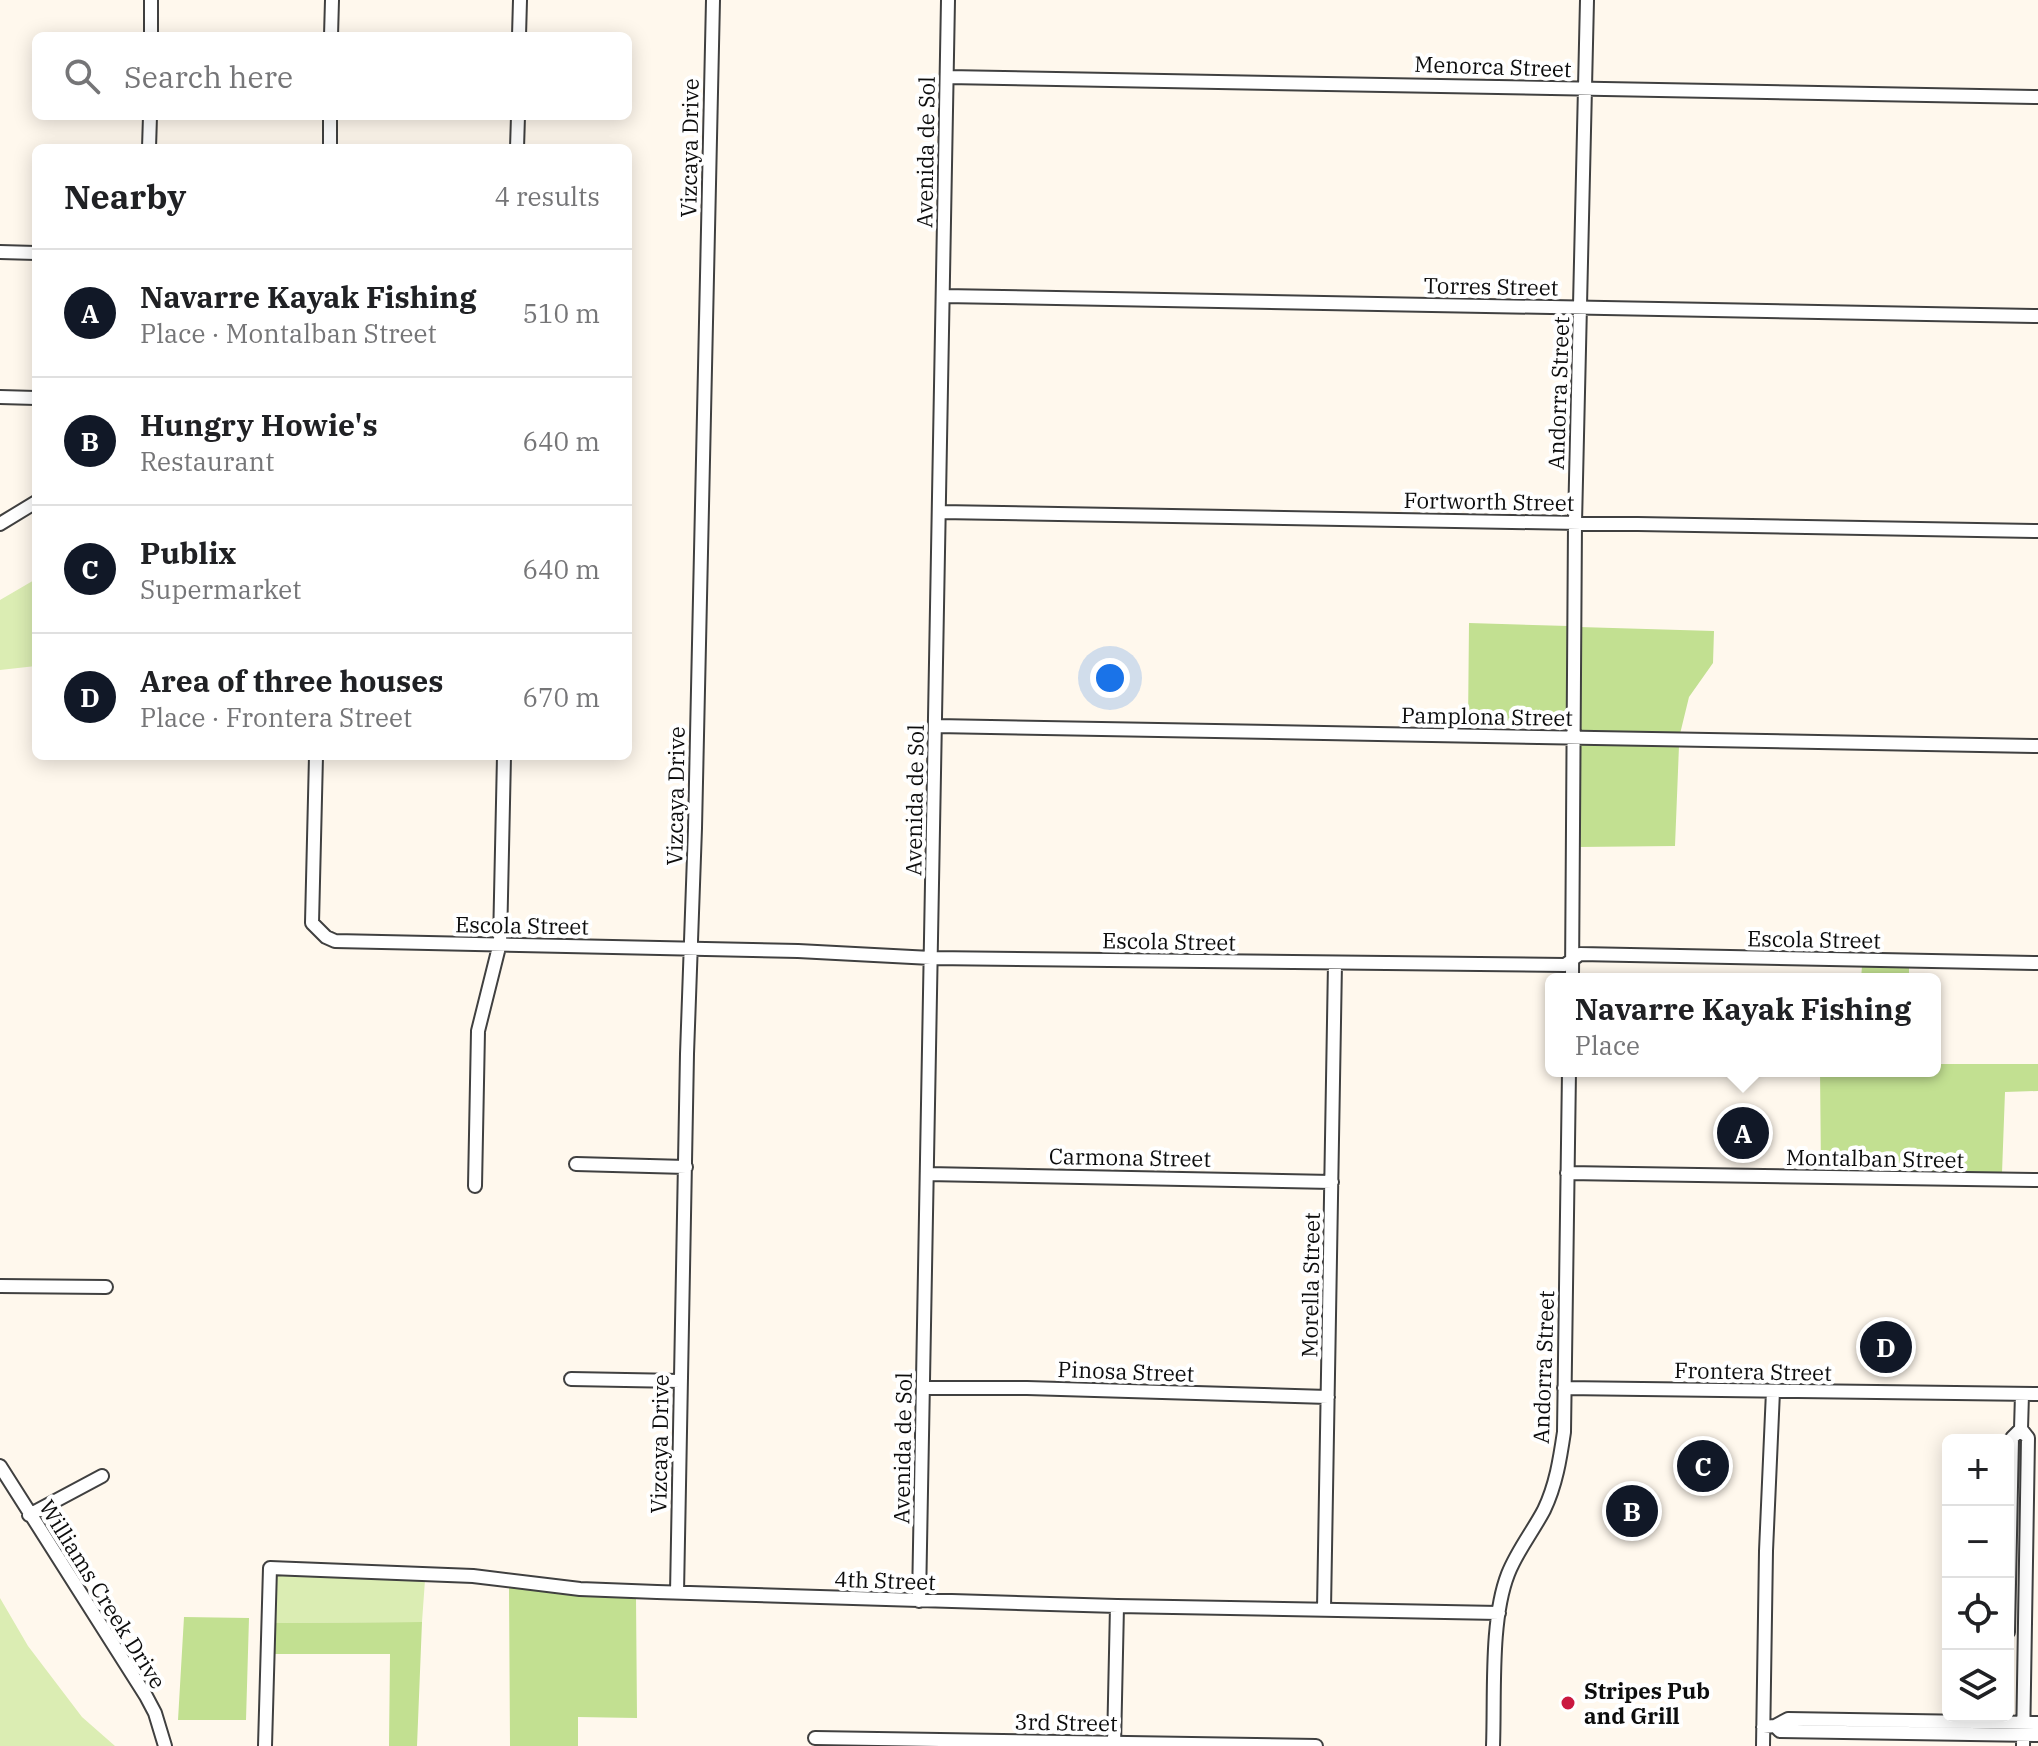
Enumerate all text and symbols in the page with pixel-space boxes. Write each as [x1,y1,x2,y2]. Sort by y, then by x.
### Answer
search box [32,32,632,120]
street label: Menorca Street [1414,49,1572,83]
icon: search [60,54,104,98]
text: Search here [124,57,293,96]
street label: Avenida de Sol [909,76,941,228]
street label: Vizcaya Drive [673,78,705,218]
text: Nearby [64,174,186,218]
text: 4 results [494,179,600,213]
street label: Torres Street [1423,270,1559,302]
text: Navarre Kayak Fishing [140,277,477,316]
text: A [81,296,99,330]
text: 510 m [522,296,600,330]
text: Place · Montalban Street [140,316,437,350]
street label: Andorra Street [1541,316,1575,470]
text: Hungry Howie's [140,405,378,444]
text: B [81,424,99,458]
text: 640 m [522,424,600,458]
text: Restaurant [140,444,274,478]
street label: Fortworth Street [1403,485,1575,517]
text: Publix [140,533,236,572]
text: C [81,552,99,586]
text: 640 m [522,552,600,586]
text: Supermarket [140,572,301,606]
your location [1090,658,1130,698]
text: Area of three houses [140,661,443,700]
text: D [80,680,100,714]
text: 670 m [522,680,600,714]
text: Place · Frontera Street [140,700,412,734]
street label: Pamplona Street [1401,700,1573,732]
street label: Avenida de Sol [898,724,930,876]
street label: Vizcaya Drive [659,726,691,866]
street label: Escola Street [455,909,589,941]
street label: Escola Street [1747,923,1881,955]
street label: Escola Street [1102,925,1236,957]
popup [1545,973,1941,1077]
text: Navarre Kayak Fishing [1575,989,1911,1028]
text: Place [1575,1028,1640,1062]
pin: A [1717,1103,1769,1163]
street label: Carmona Street [1049,1141,1212,1173]
street label: Montalban Street [1786,1142,1965,1174]
street label: Morella Street [1294,1212,1326,1358]
street label: Andorra Street [1526,1290,1560,1444]
pin: D [1860,1317,1912,1377]
street label: Pinosa Street [1057,1354,1195,1388]
street label: Frontera Street [1674,1355,1832,1387]
street label: Avenida de Sol [886,1372,918,1524]
street label: Vizcaya Drive [643,1374,675,1514]
map controls [1942,1434,2014,1722]
button: + [1942,1434,2014,1506]
pin: C [1677,1436,1729,1496]
pin: B [1606,1481,1658,1541]
street label: Williams Creek Drive [33,1494,173,1694]
button: − [1942,1506,2014,1578]
street label: 4th Street [834,1564,937,1596]
button: locate [1942,1578,2014,1650]
button: layers [1942,1650,2014,1722]
place label: Stripes Pub and Grill [1584,1676,1710,1730]
marker: Stripes Pub and Grill [1559,1694,1577,1712]
street label: 3rd Street [1014,1707,1118,1737]

